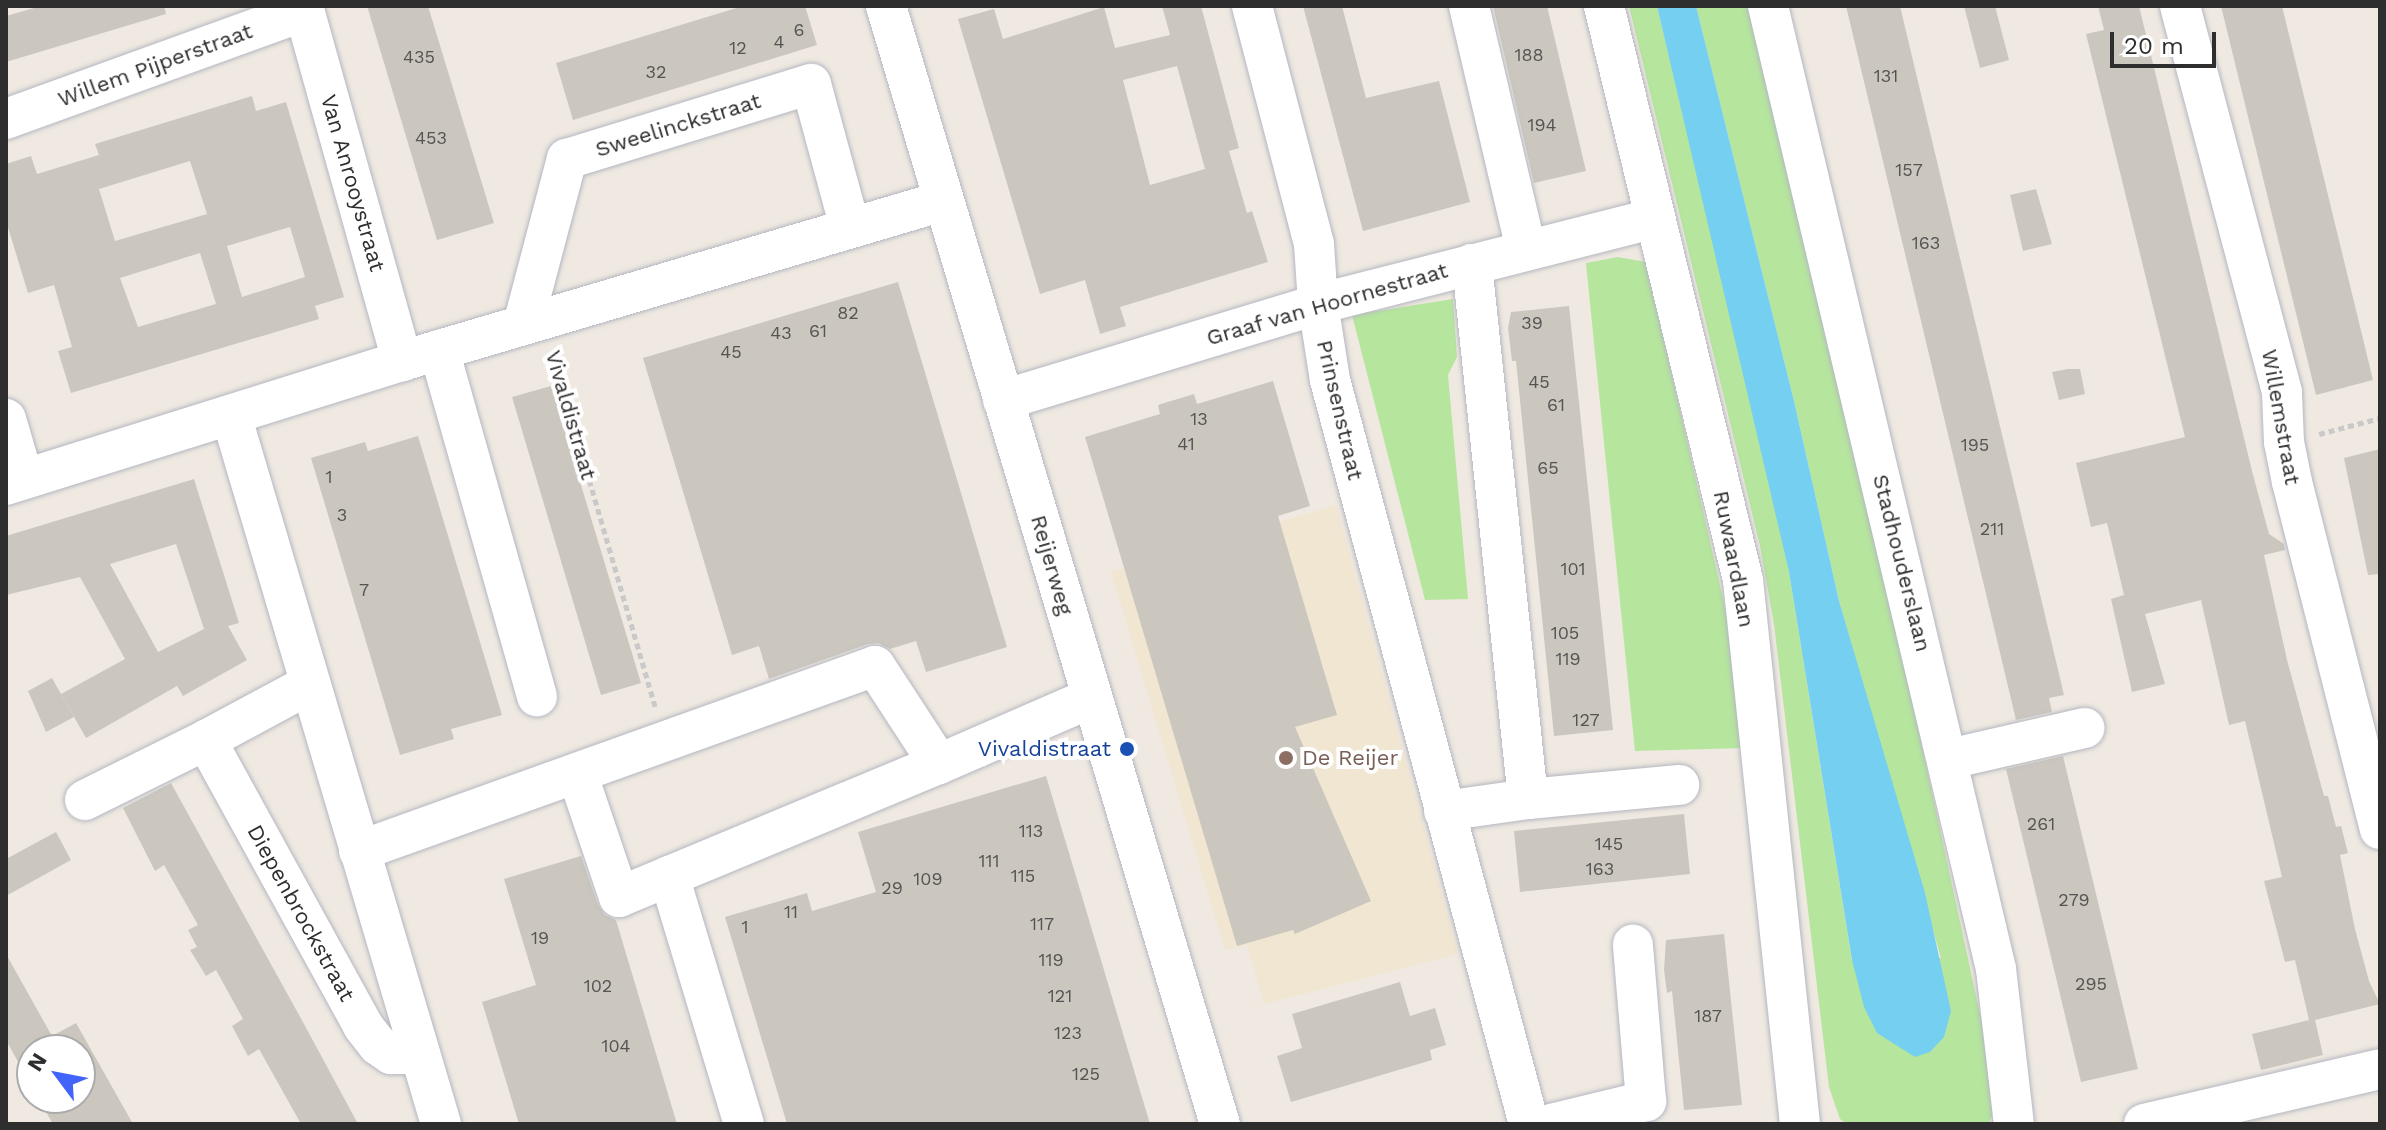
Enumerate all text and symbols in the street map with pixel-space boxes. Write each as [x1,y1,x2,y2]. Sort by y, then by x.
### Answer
scale bar [2114,16,2220,66]
street label: Willem Pijperstraat [54,18,256,112]
house number: 6 [794,19,804,41]
house number: 4 [774,31,784,53]
text: 20 m [2124,32,2184,60]
house number: 12 [729,37,747,59]
house number: 188 [1514,44,1544,66]
house number: 435 [403,46,435,68]
house number: 32 [646,61,666,83]
house number: 131 [1874,65,1898,87]
street label: Sweelinckstraat [592,87,764,163]
street label: Van Anrooystraat [315,91,391,275]
house number: 194 [1527,114,1557,136]
house number: 453 [415,127,447,149]
house number: 157 [1895,159,1923,181]
house number: 163 [1912,232,1940,254]
street label: Graaf van Hoornestraat [1203,257,1451,351]
house number: 82 [837,302,859,324]
house number: 39 [1521,312,1543,334]
house number: 61 [809,320,827,342]
house number: 43 [770,322,792,344]
street label: Prinsenstraat [1311,337,1369,483]
house number: 45 [720,341,742,363]
street label: Vivaldistraat [540,347,602,483]
street label: Willemstraat [2256,347,2306,487]
house number: 45 [1528,371,1550,393]
house number: 61 [1547,394,1565,416]
house number: 13 [1190,408,1208,430]
house number: 41 [1177,433,1195,455]
house number: 195 [1961,434,1989,456]
house number: 65 [1537,457,1559,479]
house number: 1 [325,466,333,488]
street label: Stadhouderslaan [1867,472,1937,654]
street label: Ruwaardlaan [1708,488,1760,630]
house number: 3 [337,504,347,526]
street label: Reijerweg [1025,512,1079,618]
house number: 211 [1980,518,2004,540]
house number: 101 [1560,558,1586,580]
house number: 7 [359,579,369,601]
house number: 105 [1551,622,1579,644]
house number: 119 [1555,648,1581,670]
house number: 127 [1572,709,1600,731]
place label: Vivaldistraat [978,736,1111,762]
marker: Vivaldistraat [1118,740,1136,758]
place label: De Reijer [1302,745,1398,771]
marker: De Reijer [1277,749,1295,767]
house number: 261 [2027,813,2055,835]
street label: Diepenbrockstraat [242,820,360,1006]
house number: 113 [1019,820,1043,842]
house number: 145 [1595,833,1623,855]
house number: 111 [978,850,1000,872]
house number: 163 [1586,858,1614,880]
house number: 115 [1011,865,1035,887]
house number: 109 [913,868,943,890]
house number: 29 [881,877,903,899]
house number: 279 [2058,889,2090,911]
house number: 11 [784,901,798,923]
house number: 117 [1030,913,1054,935]
house number: 1 [741,916,749,938]
house number: 19 [531,927,549,949]
house number: 119 [1038,949,1064,971]
house number: 295 [2075,973,2107,995]
house number: 102 [584,975,612,997]
house number: 121 [1048,985,1072,1007]
house number: 187 [1694,1005,1722,1027]
house number: 123 [1054,1022,1082,1044]
north arrow [16,1034,96,1114]
house number: 104 [601,1035,631,1057]
text: N [22,1049,52,1076]
house number: 125 [1072,1063,1100,1085]

